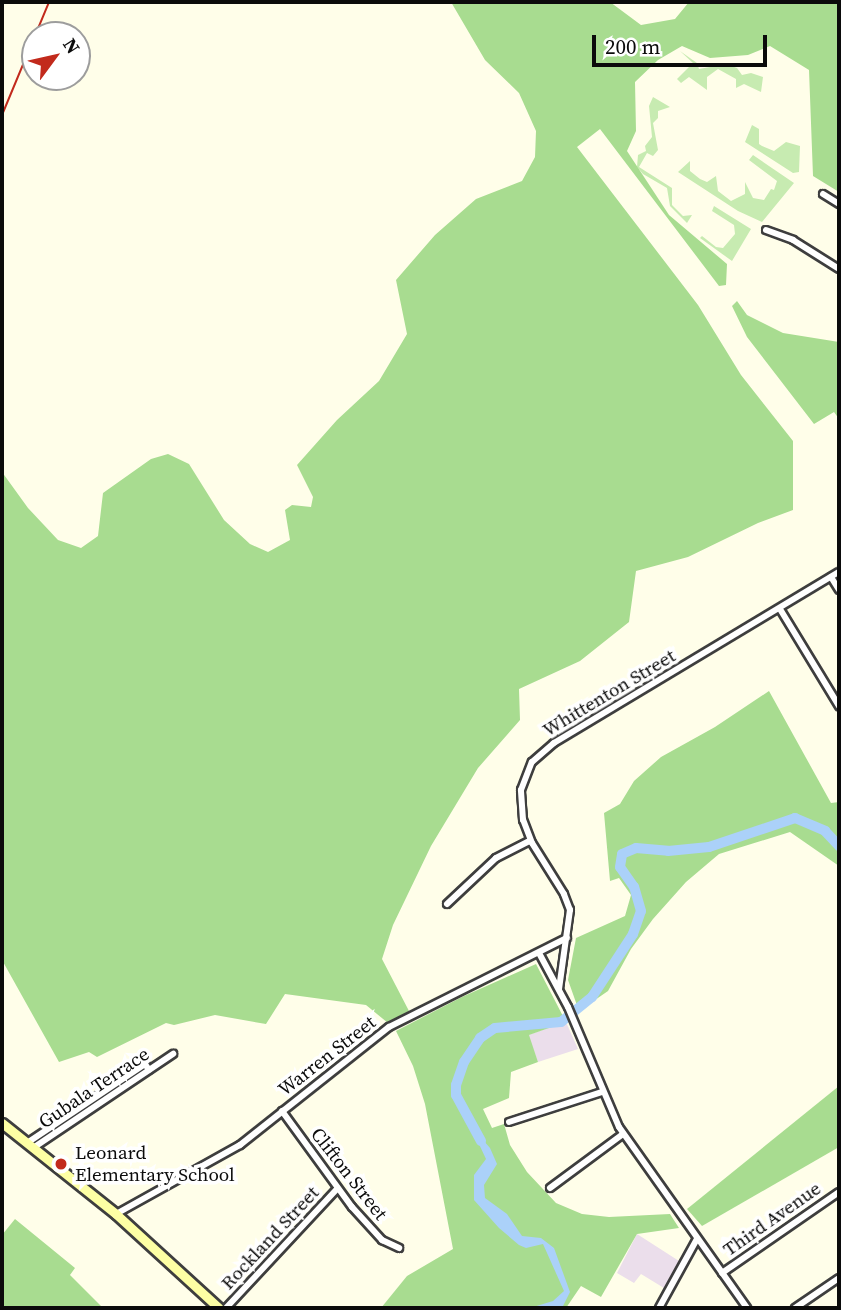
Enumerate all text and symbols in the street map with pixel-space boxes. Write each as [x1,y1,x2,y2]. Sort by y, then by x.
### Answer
north arrow [21,21,91,91]
scale bar [596,21,771,65]
text: 200 m [605,32,660,61]
text: N [57,33,87,59]
street label: Whittenton Street [539,644,679,742]
street label: Warren Street [274,1011,380,1101]
street label: Gubala Terrace [34,1043,154,1133]
street label: Clifton Street [306,1123,392,1225]
place label: Leonard Elementary School [75,1142,235,1186]
marker: Leonard Elementary School [53,1156,69,1172]
street label: Third Avenue [719,1177,825,1261]
street label: Rockland Street [216,1182,324,1294]

